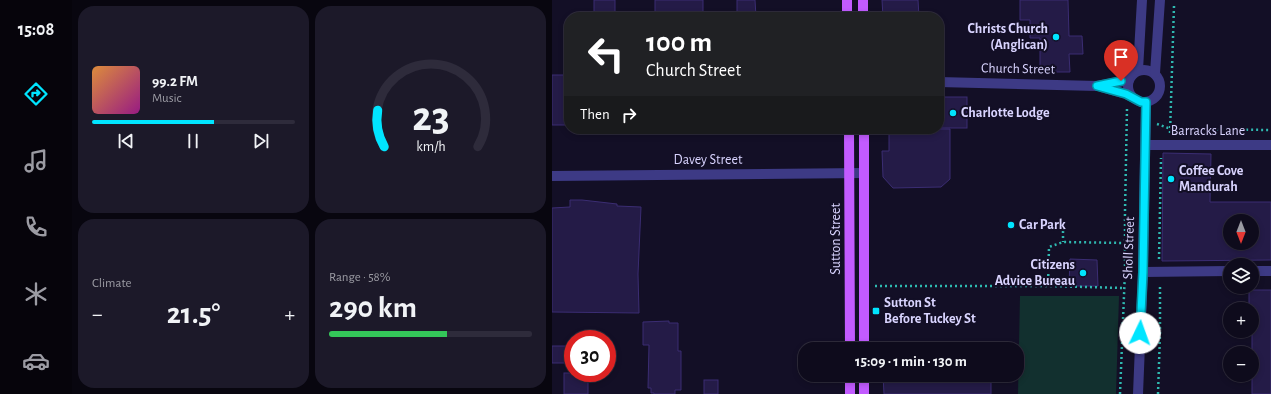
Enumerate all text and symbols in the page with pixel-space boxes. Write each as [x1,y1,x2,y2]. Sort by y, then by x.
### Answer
text: 15:08 [18,21,54,39]
place label: Christs Church (Anglican) [968,22,1048,52]
icon: left [580,28,632,80]
text: 100 m [646,29,712,57]
marker: Christs Church (Anglican) [1051,32,1061,42]
pin [1104,40,1138,81]
icon: arrive [1110,46,1132,68]
street label: Church Street [981,61,1056,77]
text: Church Street [646,62,741,80]
text: 99.2 FM [152,74,198,89]
icon: directions [22,80,50,108]
text: Music [152,92,182,105]
text: 23 [412,97,449,138]
icon: right [618,104,640,126]
place label: Charlotte Lodge [961,106,1050,120]
text: Then [580,107,610,122]
marker: Charlotte Lodge [948,108,958,118]
street label: Barracks Lane [1171,124,1245,138]
icon: previous [115,130,137,152]
icon: pause [182,130,204,152]
icon: next [250,130,272,152]
text: km/h [416,140,445,154]
icon: music [22,147,50,175]
street label: Davey Street [674,153,743,167]
place label: Coffee Cove Mandurah [1179,164,1244,194]
marker: Coffee Cove Mandurah [1166,174,1176,184]
street label: Sutton Street [829,203,843,275]
icon: phone [22,213,50,241]
north arrow [1223,214,1259,250]
map controls [1223,214,1259,382]
street label: Sholl Street [1121,216,1137,280]
place label: Car Park [1019,218,1066,232]
marker: Car Park [1006,220,1016,230]
place label: Citizens Advice Bureau [995,258,1076,288]
button: layers [1223,258,1259,294]
marker: Citizens Advice Bureau [1078,268,1088,278]
text: Range · 58% [329,271,390,284]
text: Climate [92,277,131,290]
icon: climate [22,280,50,308]
text: 290 km [329,293,417,323]
place label: Sutton St Before Tuckey St [884,296,976,326]
text: 21.5° [167,299,220,329]
button: + [1223,302,1259,338]
text: − [92,303,103,325]
text: + [284,303,295,325]
marker: Sutton St Before Tuckey St [871,306,881,316]
position arrow [1119,312,1161,354]
speed limit sign: 30 [564,330,616,382]
button: − [1223,346,1259,382]
icon: car [22,347,50,375]
text: 15:09 · 1 min · 130 m [855,354,967,369]

